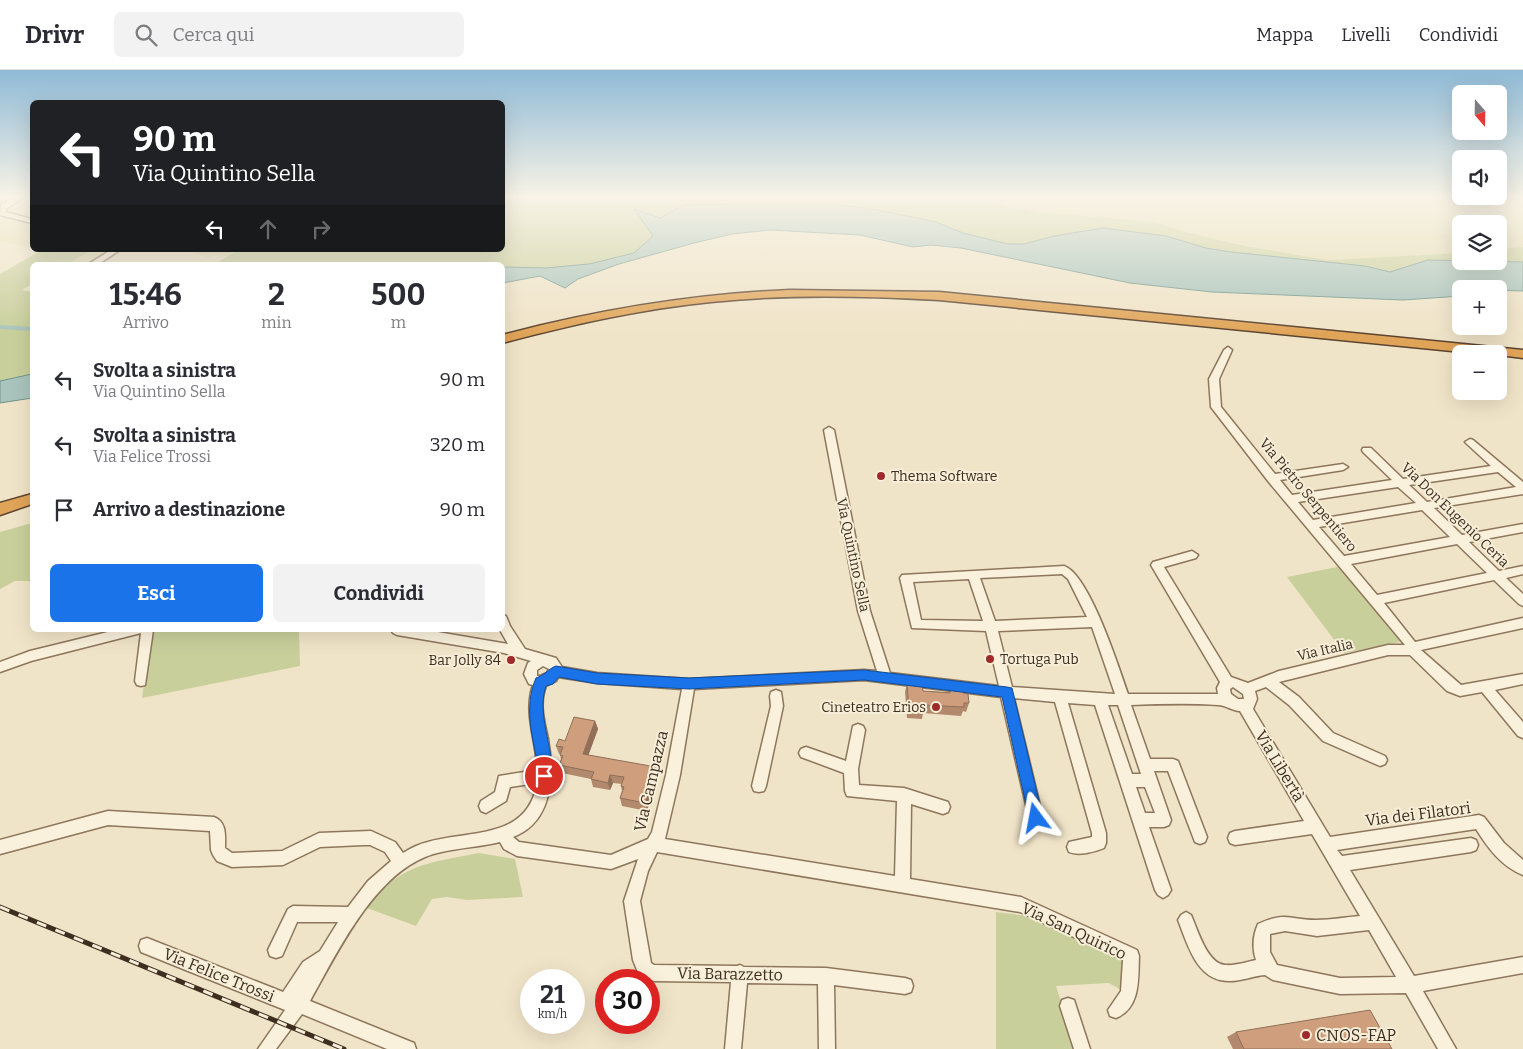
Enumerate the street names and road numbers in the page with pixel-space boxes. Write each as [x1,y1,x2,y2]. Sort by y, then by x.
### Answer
street label: Via Pietro Serpentiero [1256,435,1360,555]
street label: Via Don Eugenio Ceria [1397,459,1513,571]
street label: Via Quintino Sella [833,496,873,614]
street label: Via Italia [1295,635,1355,665]
street label: Via Libertà [1251,727,1309,805]
street label: Via Campazza [630,728,672,833]
street label: Via dei Filatori [1364,798,1472,830]
street label: Via San Quirico [1019,898,1129,964]
street label: Via Felice Trossi [161,944,278,1006]
street label: Via Barazzetto [677,964,783,984]

